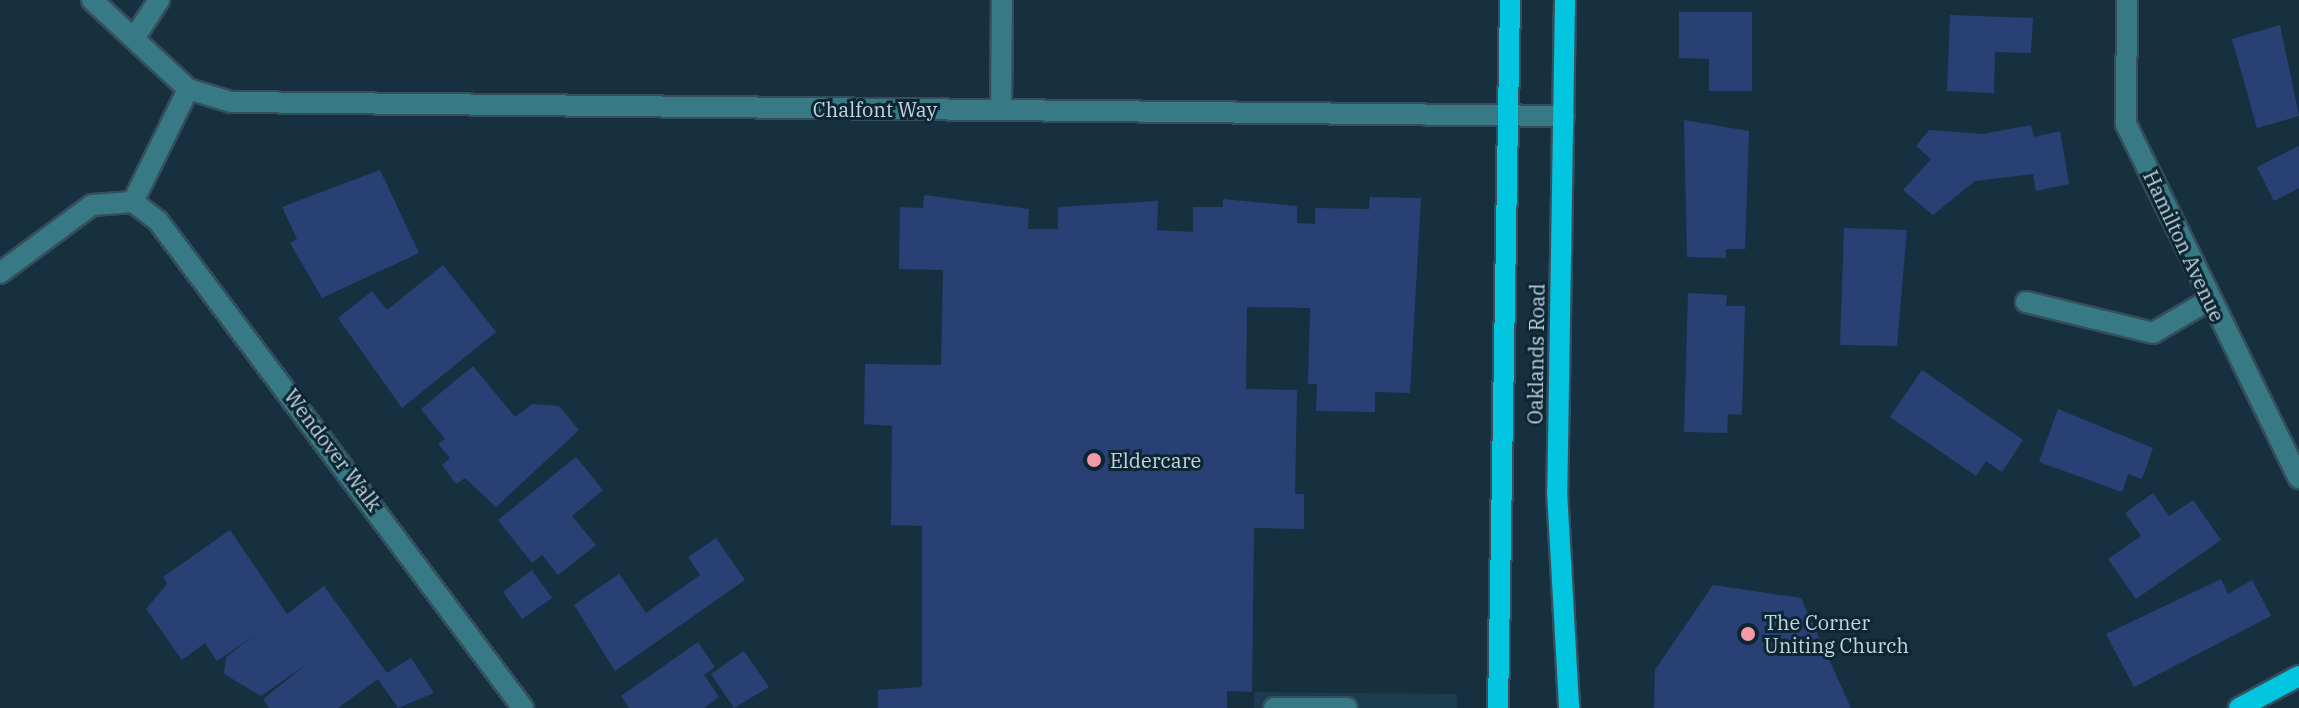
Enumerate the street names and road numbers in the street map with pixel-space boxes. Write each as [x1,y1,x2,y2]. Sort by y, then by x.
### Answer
street label: Chalfont Way [813,97,937,121]
street label: Hamilton Avenue [2138,167,2230,325]
street label: Oaklands Road [1523,283,1549,425]
street label: Wendover Walk [279,384,387,516]

